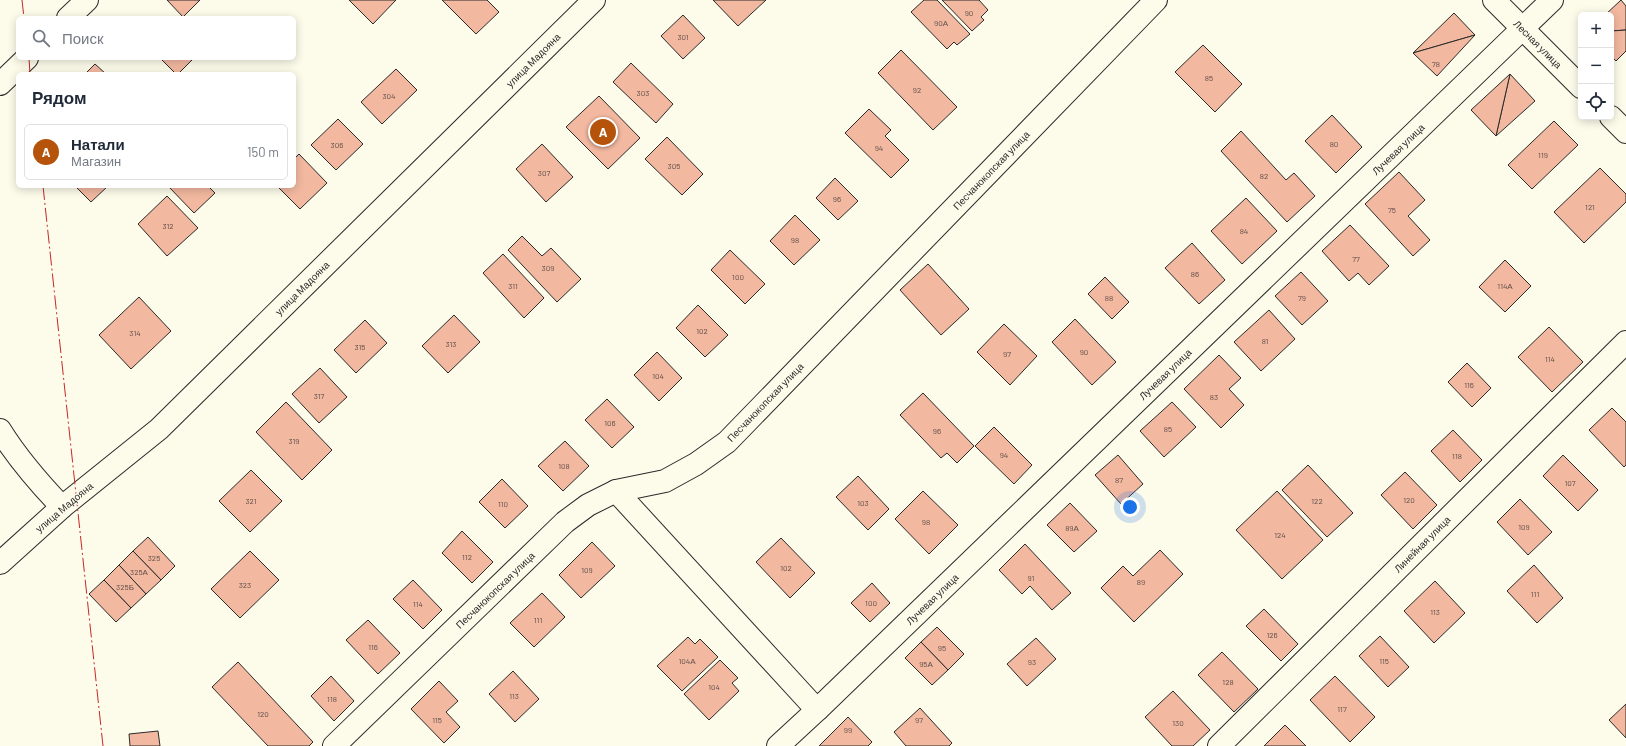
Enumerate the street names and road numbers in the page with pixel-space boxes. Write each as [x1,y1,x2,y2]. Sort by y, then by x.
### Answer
street label: Лесная улица [1511,17,1565,71]
street label: улица Мадояна [504,30,563,89]
street label: Лучевая улица [1369,121,1427,177]
street label: Песчанокопская улица [950,128,1032,212]
street label: улица Мадояна [273,258,332,317]
street label: Лучевая улица [1136,346,1194,402]
street label: Песчанокопская улица [724,360,806,444]
street label: улица Мадояна [33,479,96,535]
street label: Линейная улица [1391,513,1453,575]
street label: Песчанокопская улица [453,549,537,631]
street label: Лучевая улица [903,571,961,627]

